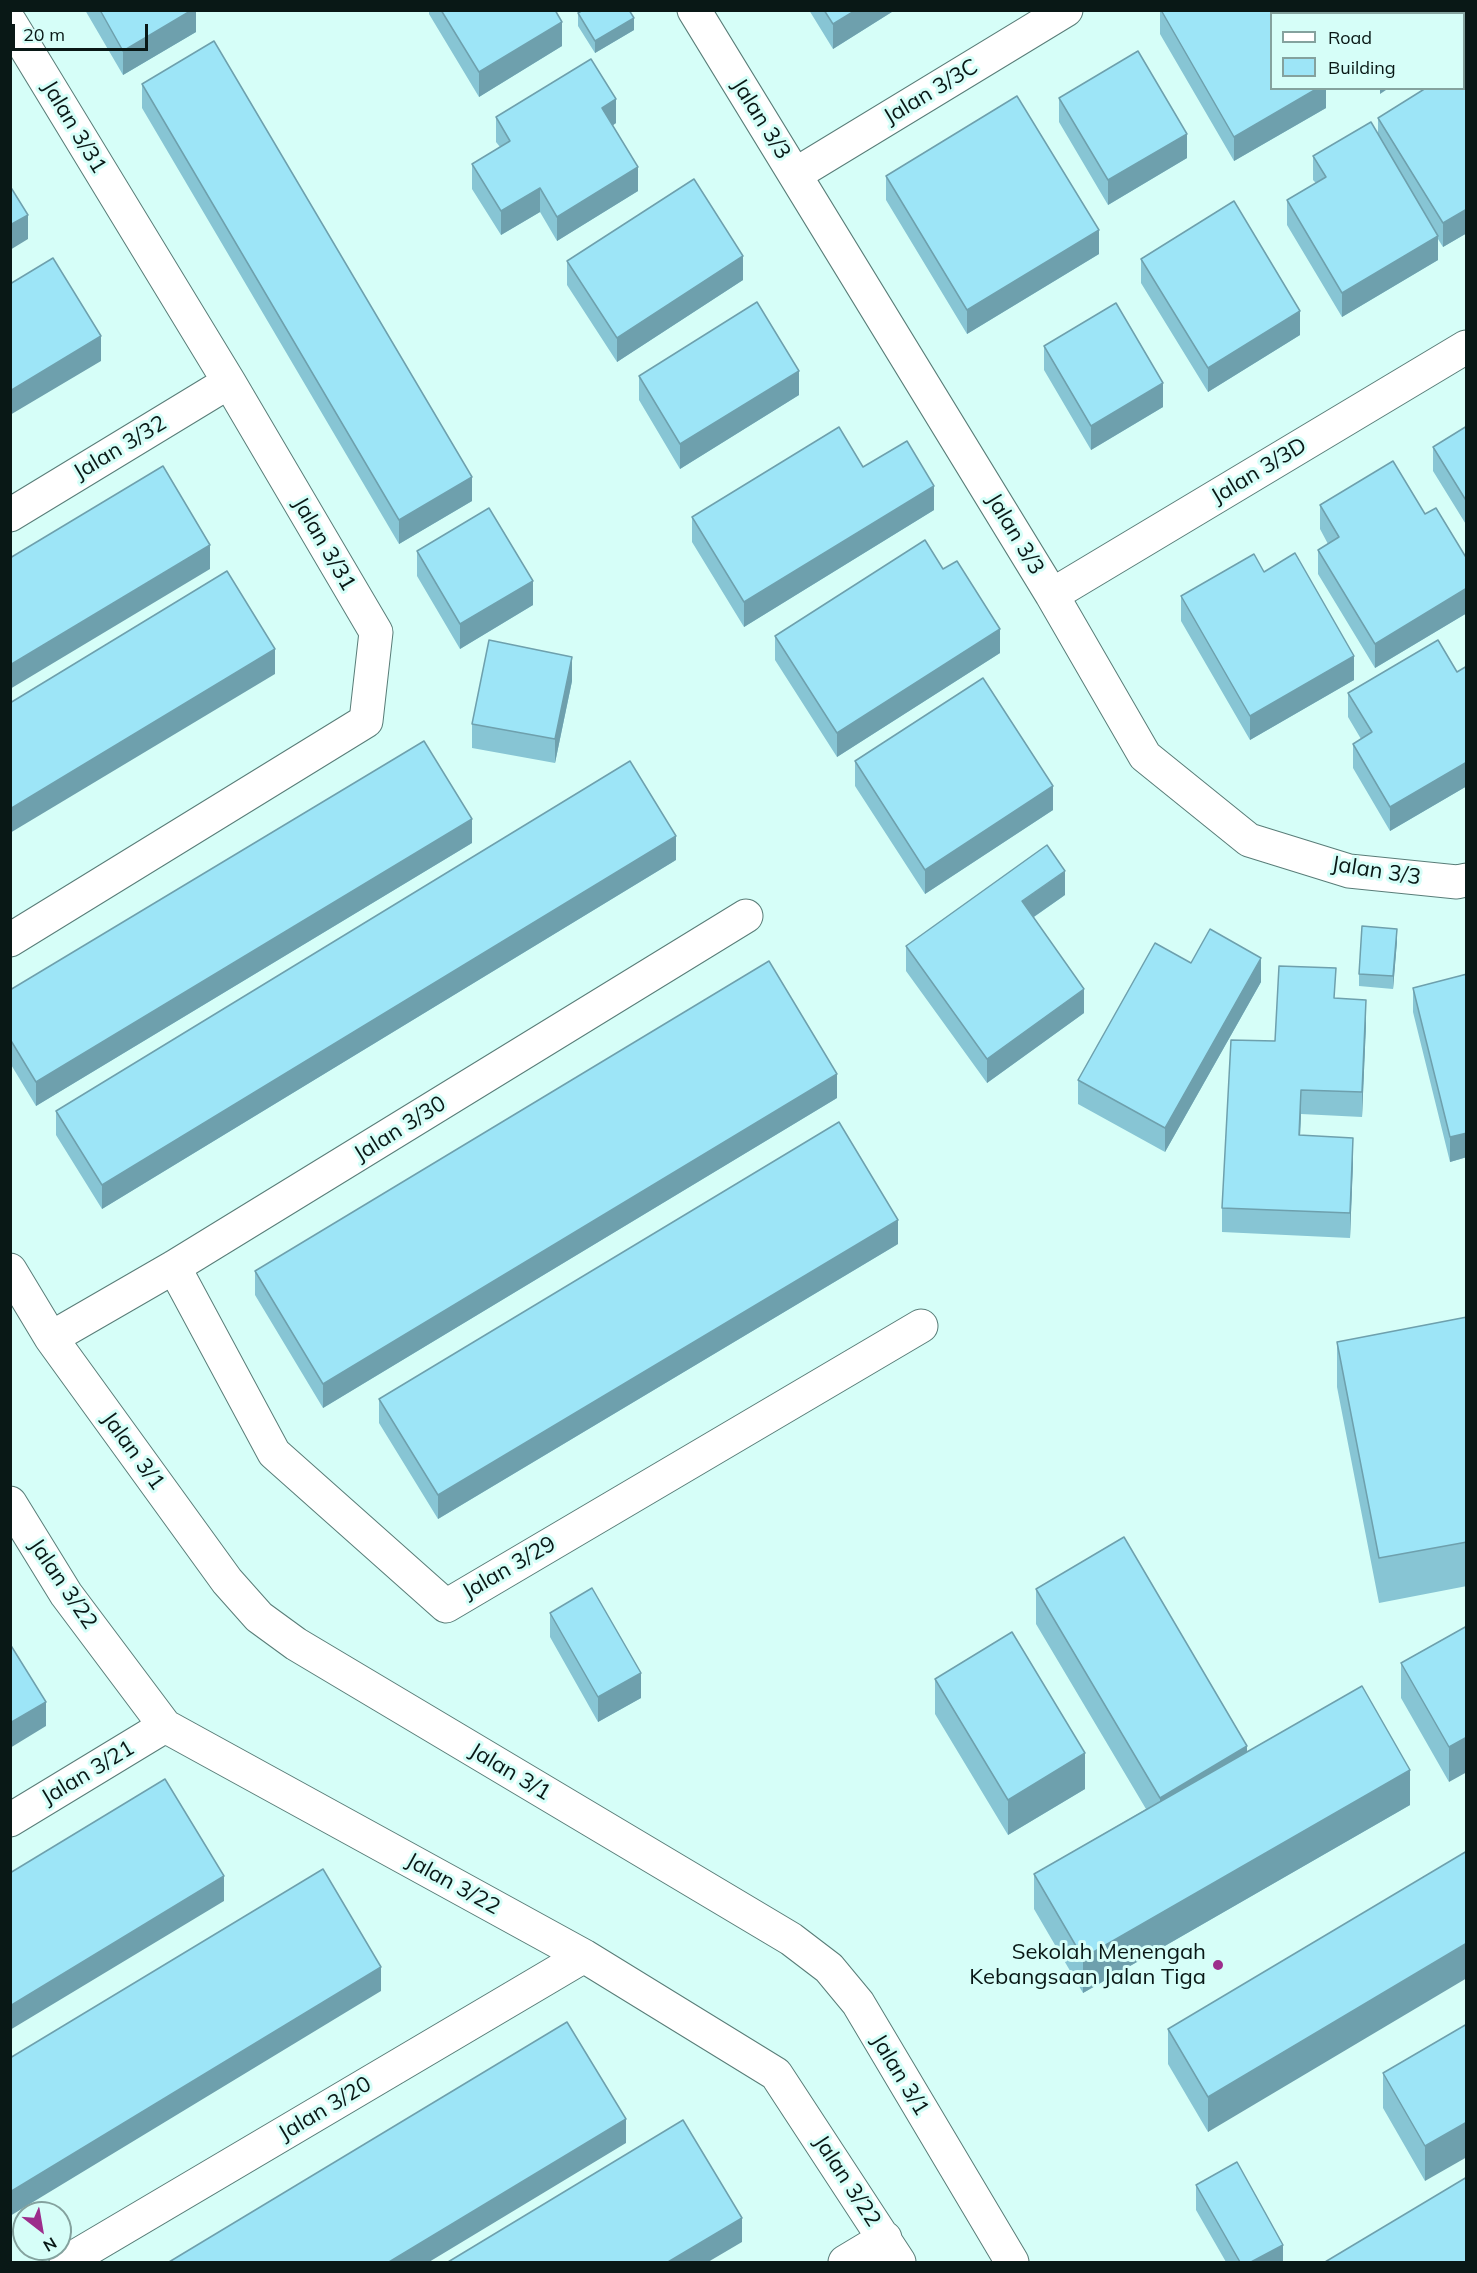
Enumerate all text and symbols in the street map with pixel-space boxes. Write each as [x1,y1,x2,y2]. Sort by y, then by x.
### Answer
scale bar [15,12,152,50]
legend [1270,12,1465,90]
text: 20 m [23,23,65,46]
text: Road [1328,26,1372,49]
street label: Jalan 3/3C [879,54,983,130]
text: Building [1328,56,1396,79]
street label: Jalan 3/3 [726,74,796,164]
street label: Jalan 3/31 [36,76,112,178]
street label: Jalan 3/32 [69,410,171,486]
street label: Jalan 3/3D [1206,432,1312,510]
street label: Jalan 3/3 [980,489,1050,579]
street label: Jalan 3/31 [287,493,361,595]
street label: Jalan 3/3 [1329,851,1423,891]
street label: Jalan 3/30 [349,1090,451,1168]
street label: Jalan 3/1 [96,1407,170,1495]
street label: Jalan 3/29 [458,1531,560,1605]
street label: Jalan 3/22 [23,1534,103,1634]
street label: Jalan 3/21 [37,1735,139,1811]
street label: Jalan 3/1 [465,1737,555,1807]
street label: Jalan 3/22 [401,1847,505,1921]
place label: Sekolah Menengah Kebangsaan Jalan Tiga [969,1939,1206,1990]
marker: Sekolah Menengah Kebangsaan Jalan Tiga [1211,1958,1225,1972]
street label: Jalan 3/1 [865,2030,935,2120]
street label: Jalan 3/20 [274,2071,376,2147]
street label: Jalan 3/22 [808,2130,886,2232]
north arrow [12,2201,72,2261]
text: N [40,2233,61,2256]

